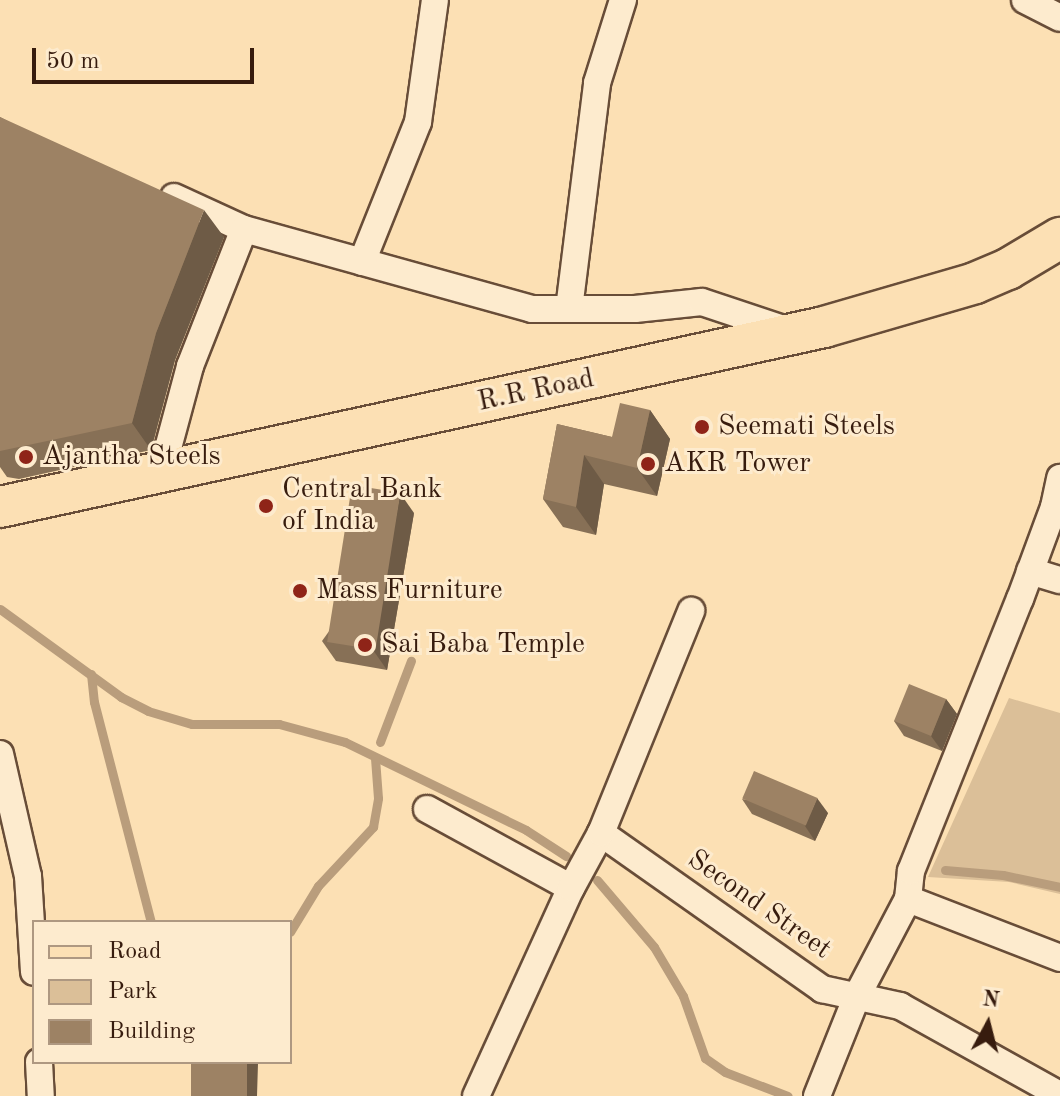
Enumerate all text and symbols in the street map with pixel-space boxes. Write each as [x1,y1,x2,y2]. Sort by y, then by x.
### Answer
scale bar [36,32,258,82]
text: 50 m [46,50,100,74]
street label: R.R Road [475,362,597,420]
place label: Seemati Steels [718,410,895,444]
marker: Seemati Steels [693,418,711,436]
place label: Ajantha Steels [42,440,221,474]
place label: AKR Tower [664,447,811,481]
marker: Ajantha Steels [17,448,35,466]
marker: AKR Tower [639,455,657,473]
place label: Central Bank of India [282,473,442,539]
marker: Central Bank of India [257,497,275,515]
place label: Mass Furniture [316,574,503,608]
marker: Mass Furniture [291,582,309,600]
place label: Sai Baba Temple [381,628,585,662]
marker: Sai Baba Temple [356,636,374,654]
street label: Second Street [681,843,837,967]
legend [32,920,292,1064]
text: Road [108,940,161,964]
text: Park [108,980,157,1004]
north arrow [948,984,1028,1064]
text: N [981,988,1001,1012]
text: Building [108,1020,195,1044]

